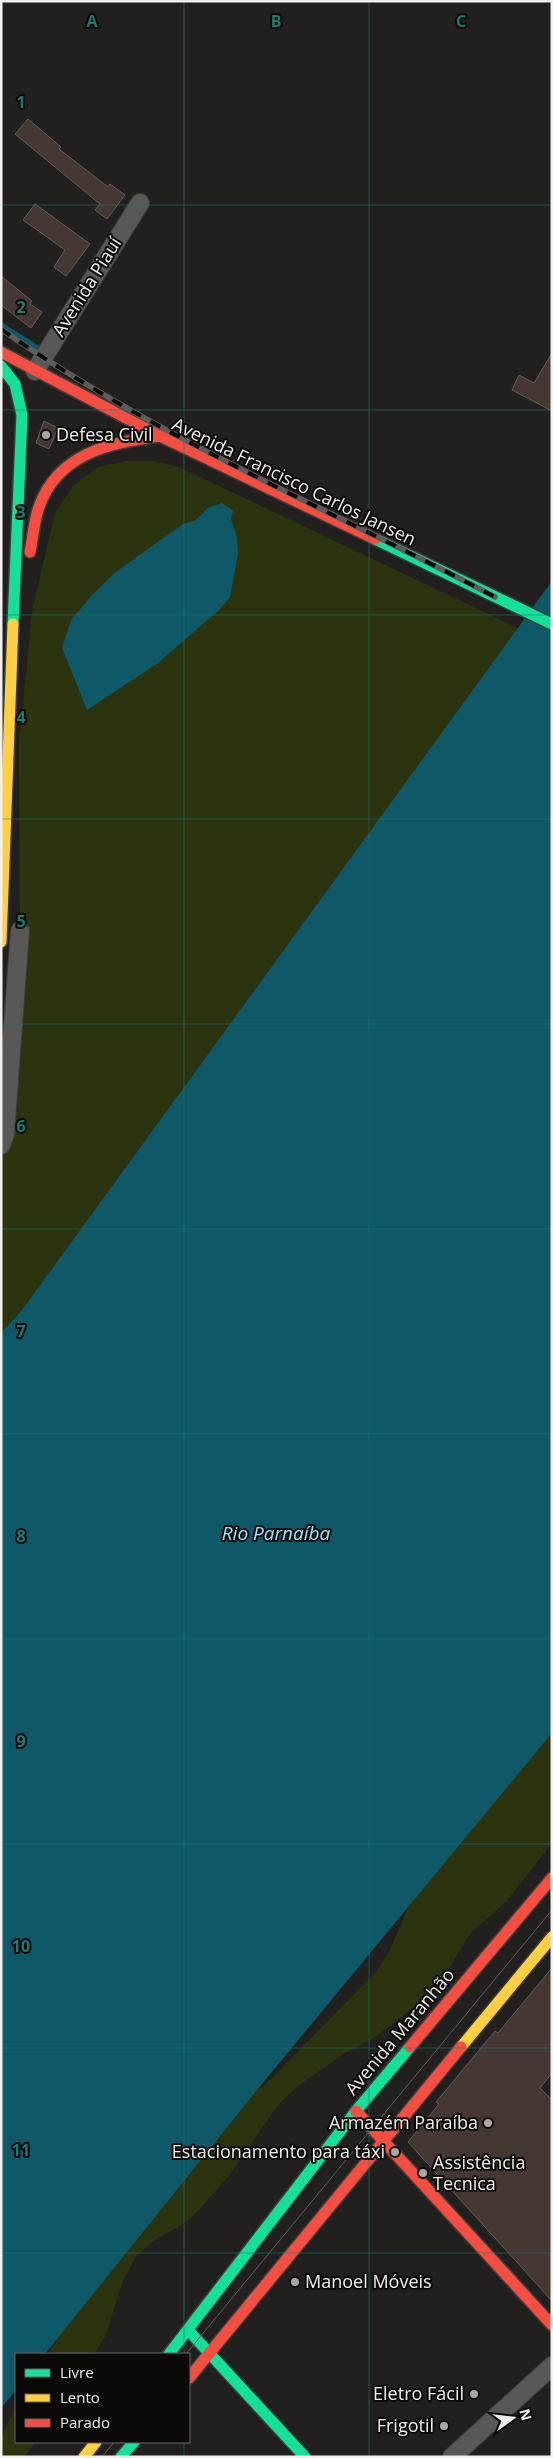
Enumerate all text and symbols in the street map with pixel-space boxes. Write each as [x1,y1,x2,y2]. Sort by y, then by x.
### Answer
text: A [86,10,98,32]
text: B [271,10,281,32]
text: C [456,10,466,32]
text: 1 [16,91,26,113]
street label: Avenida Piauí [46,232,126,341]
text: 2 [16,296,26,318]
street label: Avenida Francisco Carlos Jansen [169,412,420,551]
place label: Defesa Civil [56,422,153,446]
marker: Defesa Civil [40,429,52,441]
text: 3 [16,501,26,523]
text: 4 [16,706,26,728]
text: 5 [16,910,26,932]
text: 6 [16,1115,26,1137]
text: 7 [16,1320,26,1342]
water label: Rio Parnaíba [222,1520,331,1546]
text: 8 [16,1525,26,1547]
text: 9 [16,1730,26,1752]
text: 10 [12,1935,30,1957]
street label: Avenida Maranhão [339,1963,459,2100]
place label: Armazém Paraíba [329,2110,478,2134]
marker: Armazém Paraíba [482,2117,494,2129]
text: 11 [12,2139,30,2161]
place label: Estacionamento para táxi [172,2139,385,2163]
marker: Estacionamento para táxi [389,2146,401,2158]
place label: Assistência Tecnica [433,2150,525,2195]
marker: Assistência Tecnica [417,2167,429,2179]
place label: Manoel Móveis [305,2269,432,2293]
marker: Manoel Móveis [289,2276,301,2288]
legend [15,2353,190,2443]
text: Livre [60,2362,94,2382]
place label: Eletro Fácil [373,2381,464,2405]
text: Lento [60,2387,100,2407]
marker: Eletro Fácil [468,2388,480,2400]
north arrow [488,2393,538,2443]
text: N [515,2407,537,2422]
text: Parado [60,2412,110,2432]
place label: Frigotil [377,2413,434,2437]
marker: Frigotil [438,2420,450,2432]

